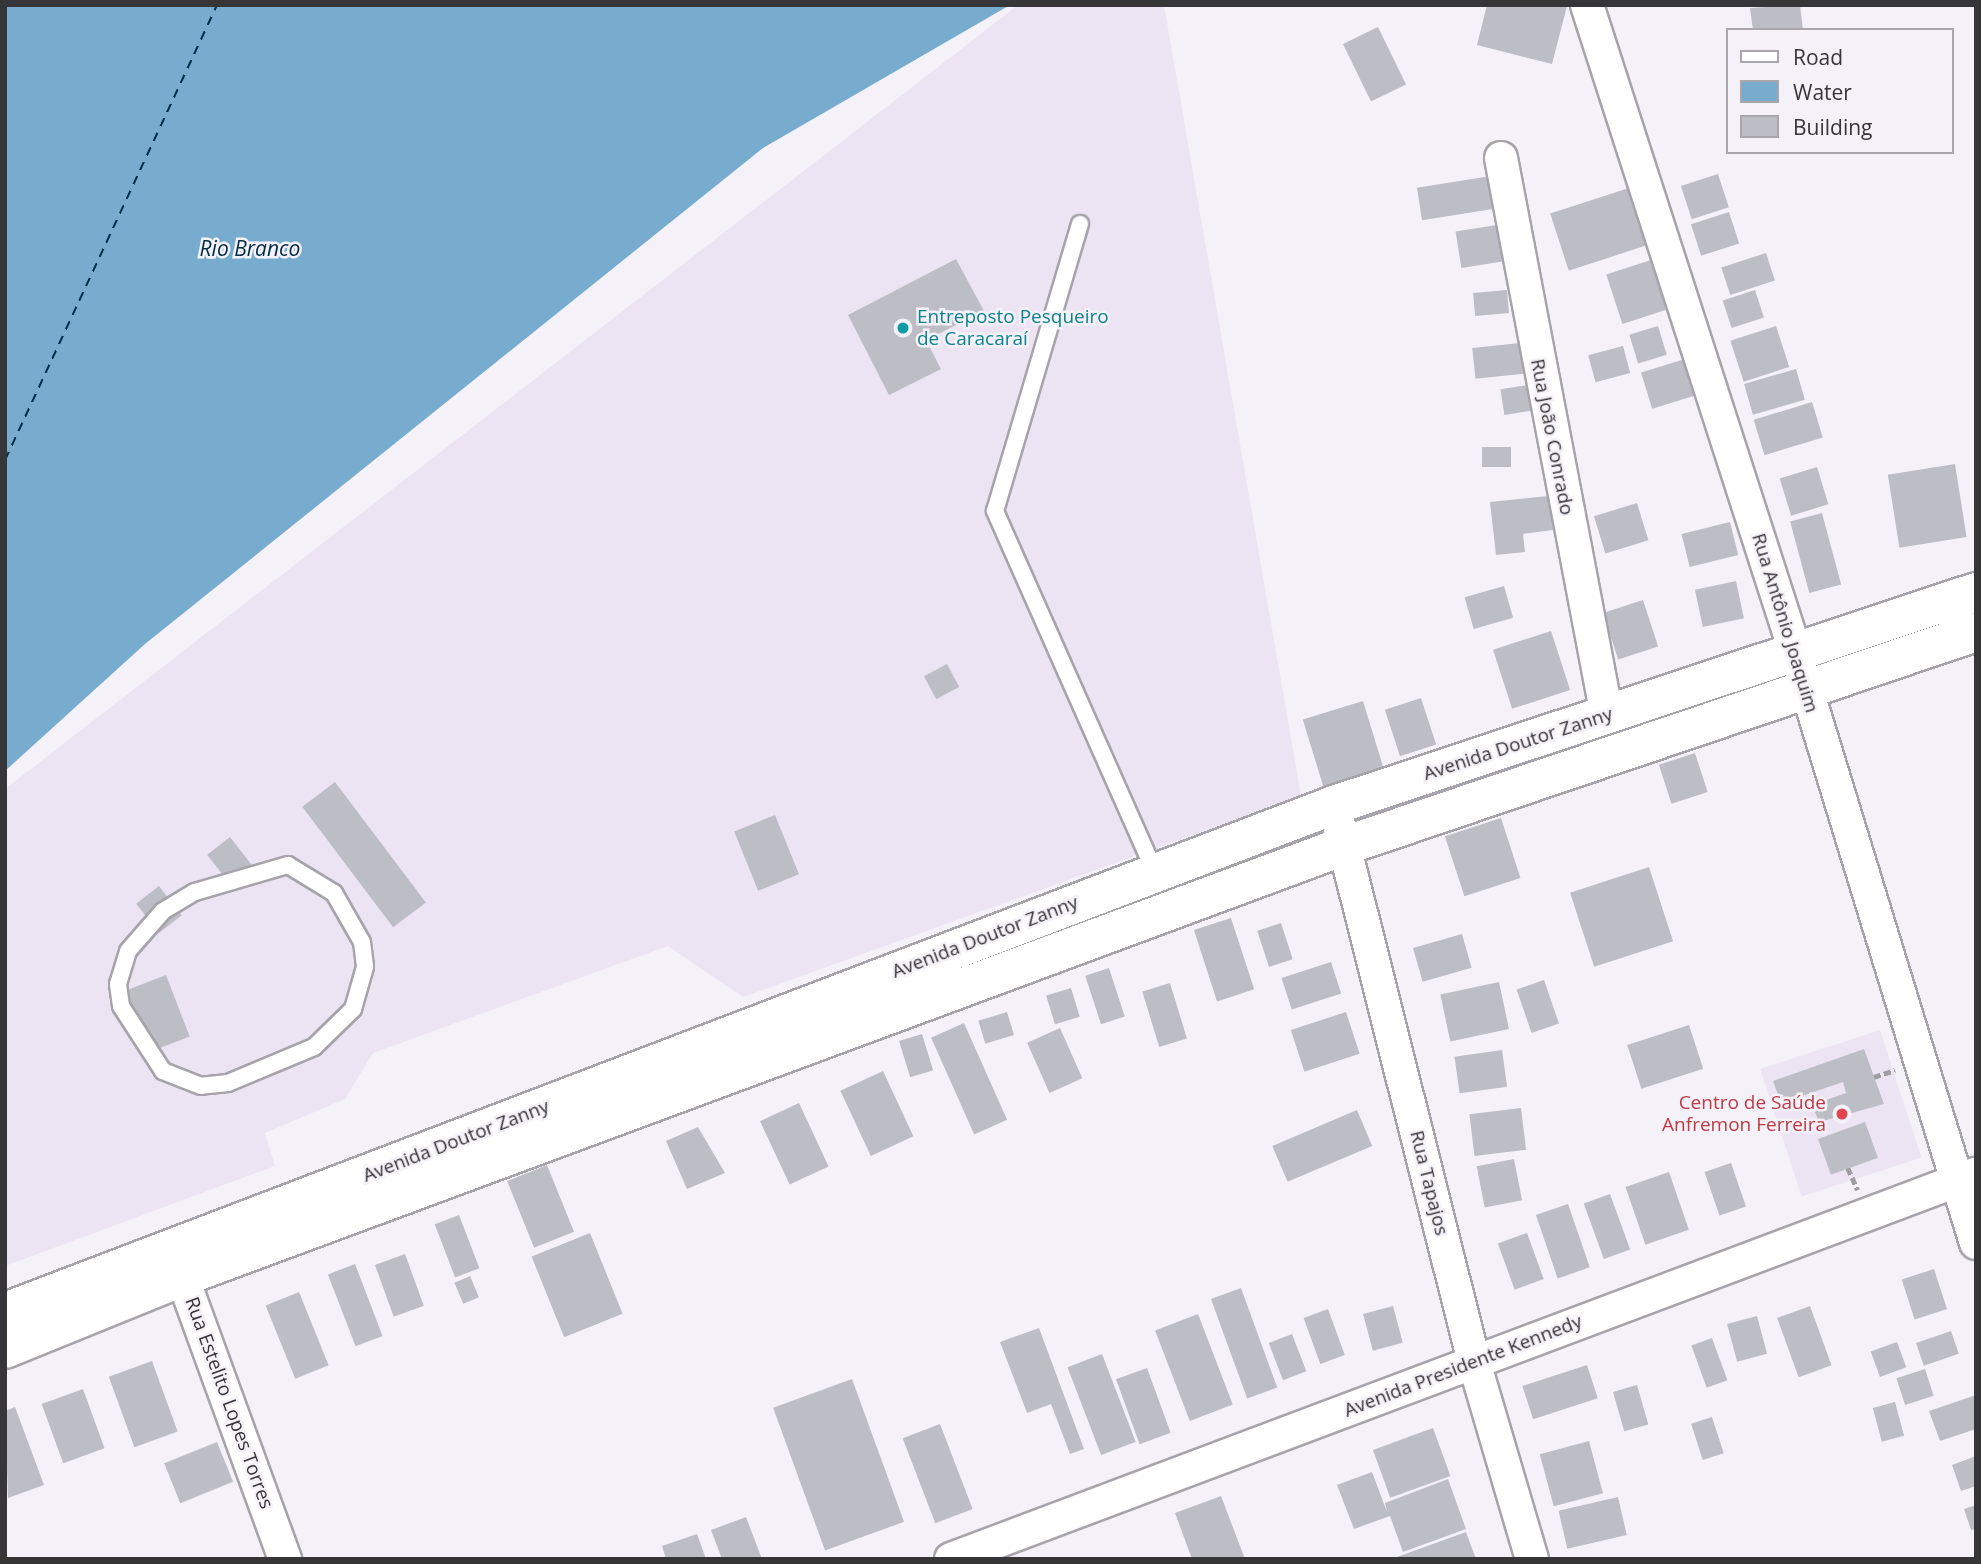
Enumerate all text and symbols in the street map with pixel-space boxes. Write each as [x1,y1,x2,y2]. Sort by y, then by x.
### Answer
legend [1726,28,1953,154]
text: Road [1793,43,1843,71]
text: Water [1793,78,1852,106]
text: Building [1793,113,1872,141]
water label: Rio Branco [200,235,300,261]
place label: Entreposto Pesqueiro de Caracaraí [917,306,1109,350]
marker: Entreposto Pesqueiro de Caracaraí [895,320,911,336]
street label: Rua João Conrado [1526,357,1578,517]
street label: Rua Antônio Joaquim [1747,531,1823,715]
street label: Avenida Doutor Zanny [1420,703,1616,785]
street label: Avenida Doutor Zanny [889,891,1081,983]
place label: Centro de Saúde Anfremon Ferreira [1662,1092,1826,1136]
street label: Avenida Doutor Zanny [360,1095,552,1187]
marker: Centro de Saúde Anfremon Ferreira [1832,1104,1852,1124]
street label: Rua Tapajos [1405,1128,1453,1238]
street label: Rua Estelito Lopes Torres [180,1294,278,1512]
street label: Avenida Presidente Kennedy [1341,1310,1585,1422]

